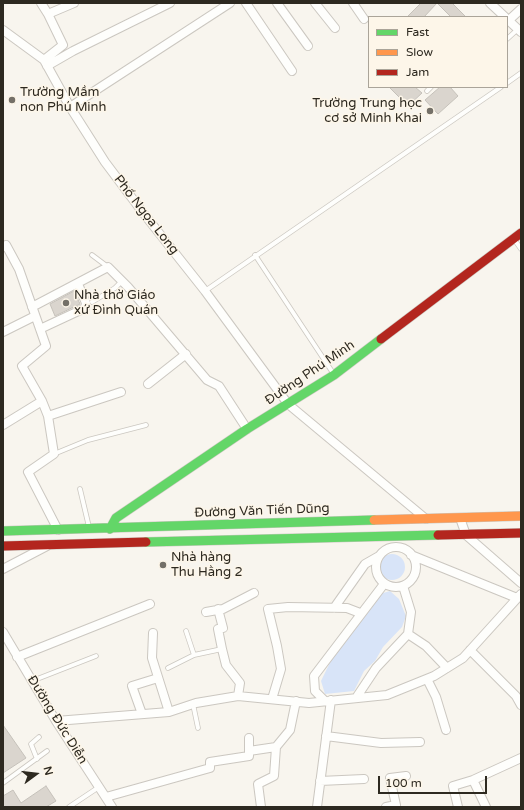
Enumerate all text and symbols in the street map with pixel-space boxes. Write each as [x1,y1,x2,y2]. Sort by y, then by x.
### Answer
legend [368,16,508,88]
text: Fast [406,25,429,39]
text: Slow [406,45,433,59]
text: Jam [406,65,429,79]
place label: Trường Mầm non Phú Minh [20,85,106,116]
marker: Trường Mầm non Phú Minh [7,95,17,105]
place label: Trường Trung học cơ sở Minh Khai [312,96,422,127]
marker: Trường Trung học cơ sở Minh Khai [425,106,435,116]
street label: Phố Ngọa Long [110,172,182,258]
place label: Nhà thờ Giáo xứ Đình Quán [74,288,158,319]
marker: Nhà thờ Giáo xứ Đình Quán [61,298,71,308]
street label: Đường Phú Minh [262,337,358,409]
street label: Đường Văn Tiến Dũng [194,501,330,521]
place label: Nhà hàng Thu Hằng 2 [171,550,243,581]
marker: Nhà hàng Thu Hằng 2 [158,560,168,570]
street label: Đường Đức Diễn [24,673,90,767]
north arrow [16,754,56,794]
text: N [41,765,55,777]
scale bar [380,768,489,794]
text: 100 m [385,776,422,790]

